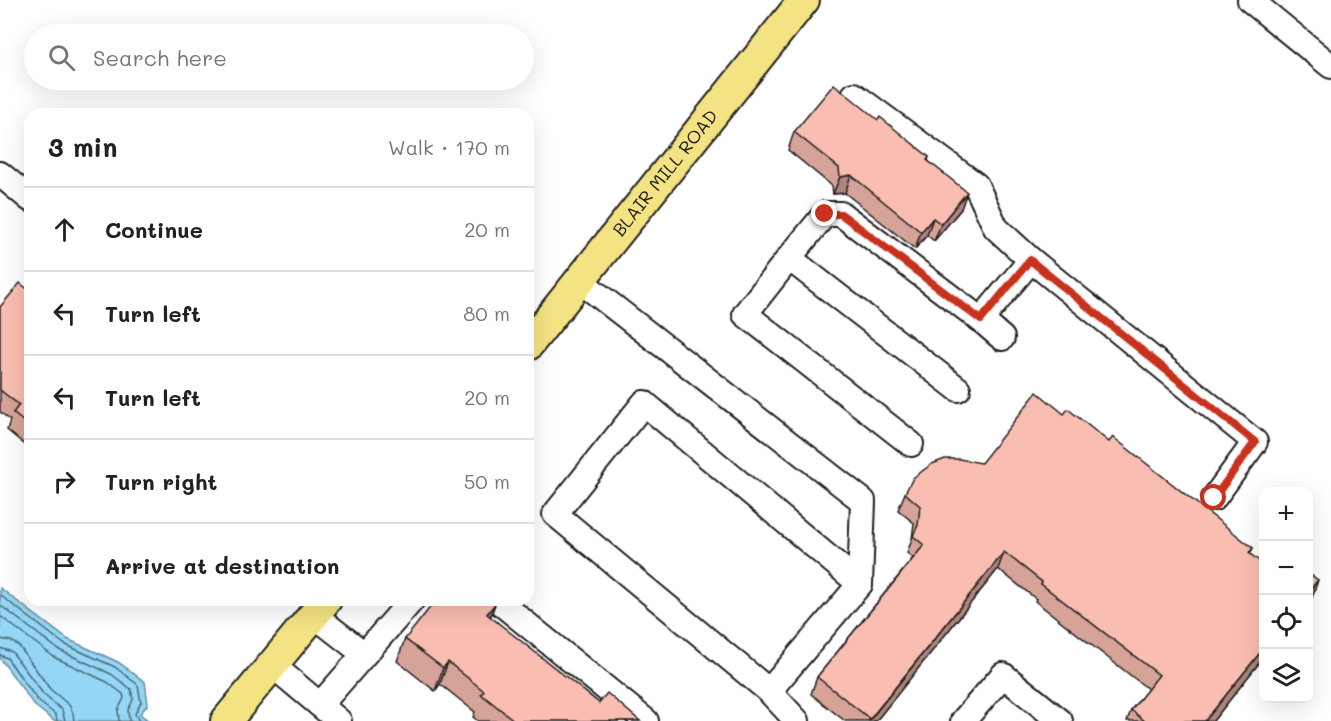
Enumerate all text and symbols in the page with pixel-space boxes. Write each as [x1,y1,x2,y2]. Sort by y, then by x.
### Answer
search box [24,24,534,90]
icon: search [45,41,78,74]
text: Search here [93,43,227,72]
street label: BLAIR MILL ROAD [607,104,723,241]
text: 3 min [48,130,117,164]
text: Walk · 170 m [388,134,510,160]
route end [811,200,837,226]
icon: ahead [48,213,81,246]
text: Continue [105,215,203,244]
text: 20 m [464,216,510,242]
icon: left [48,297,81,330]
text: Turn left [105,299,201,328]
text: 80 m [463,300,510,326]
icon: left [48,381,81,414]
text: Turn left [105,383,201,412]
text: 20 m [464,384,510,410]
icon: right [48,465,81,498]
text: Turn right [105,467,217,496]
text: 50 m [464,468,510,494]
route start [1200,484,1226,510]
map controls [1259,487,1313,703]
button: + [1259,487,1313,541]
button: − [1259,541,1313,595]
icon: arrive [48,549,81,582]
text: Arrive at destination [105,551,340,580]
button: locate [1259,595,1313,649]
button: layers [1259,649,1313,703]

